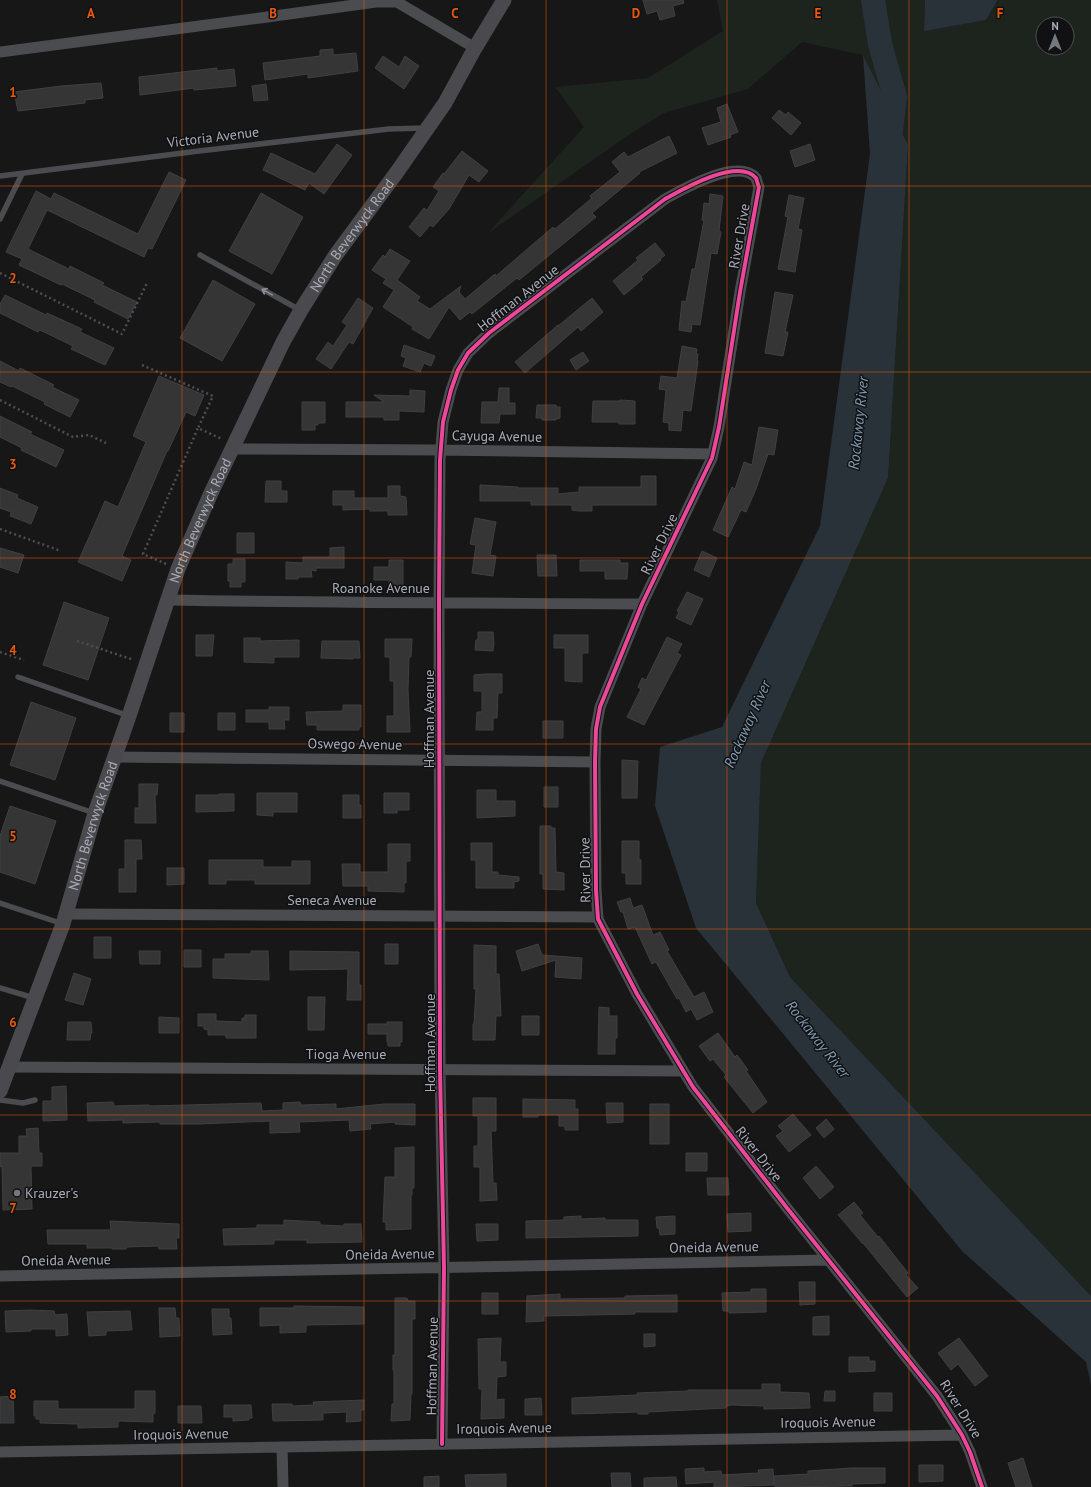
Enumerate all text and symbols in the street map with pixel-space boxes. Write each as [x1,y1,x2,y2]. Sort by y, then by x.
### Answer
text: A [87,5,95,22]
text: B [269,5,277,22]
text: C [451,5,459,22]
text: D [632,5,640,22]
text: E [815,5,822,22]
text: F [997,5,1004,22]
north arrow [1035,16,1075,56]
text: N [1051,19,1059,33]
text: 1 [9,84,17,101]
street label: Victoria Avenue [165,122,260,152]
street label: North Beverwyck Road [306,175,398,295]
street label: River Drive [724,202,754,270]
street label: Hoffman Avenue [474,261,562,335]
text: 2 [9,270,17,287]
one-way arrow [261,287,273,295]
water label: Rockaway River [844,374,872,470]
street label: Cayuga Avenue [452,426,542,446]
street label: North Beverwyck Road [165,455,235,585]
text: 3 [9,456,17,473]
street label: River Drive [637,511,681,577]
street label: Roanoke Avenue [332,579,430,597]
text: 4 [9,642,17,659]
street label: Hoffman Avenue [420,670,438,768]
water label: Rockaway River [719,676,775,771]
street label: Oswego Avenue [308,734,402,754]
street label: North Beverwyck Road [64,759,121,893]
text: 5 [9,828,17,845]
street label: River Drive [575,837,595,903]
street label: Seneca Avenue [287,891,377,909]
street label: Hoffman Avenue [421,994,439,1092]
water label: Rockaway River [782,996,855,1083]
text: 6 [9,1014,17,1031]
street label: Tioga Avenue [306,1045,386,1063]
street label: River Drive [732,1123,786,1185]
place label: Krauzer's [25,1184,78,1202]
marker: Krauzer's [12,1188,22,1198]
text: 7 [9,1200,17,1217]
street label: Oneida Avenue [669,1237,759,1257]
street label: Oneida Avenue [345,1244,435,1264]
street label: Oneida Avenue [21,1250,111,1270]
street label: Hoffman Avenue [422,1317,442,1415]
street label: River Drive [936,1376,986,1442]
text: 8 [9,1386,17,1403]
street label: Iroquois Avenue [780,1412,876,1432]
street label: Iroquois Avenue [456,1418,552,1438]
street label: Iroquois Avenue [133,1424,229,1444]

